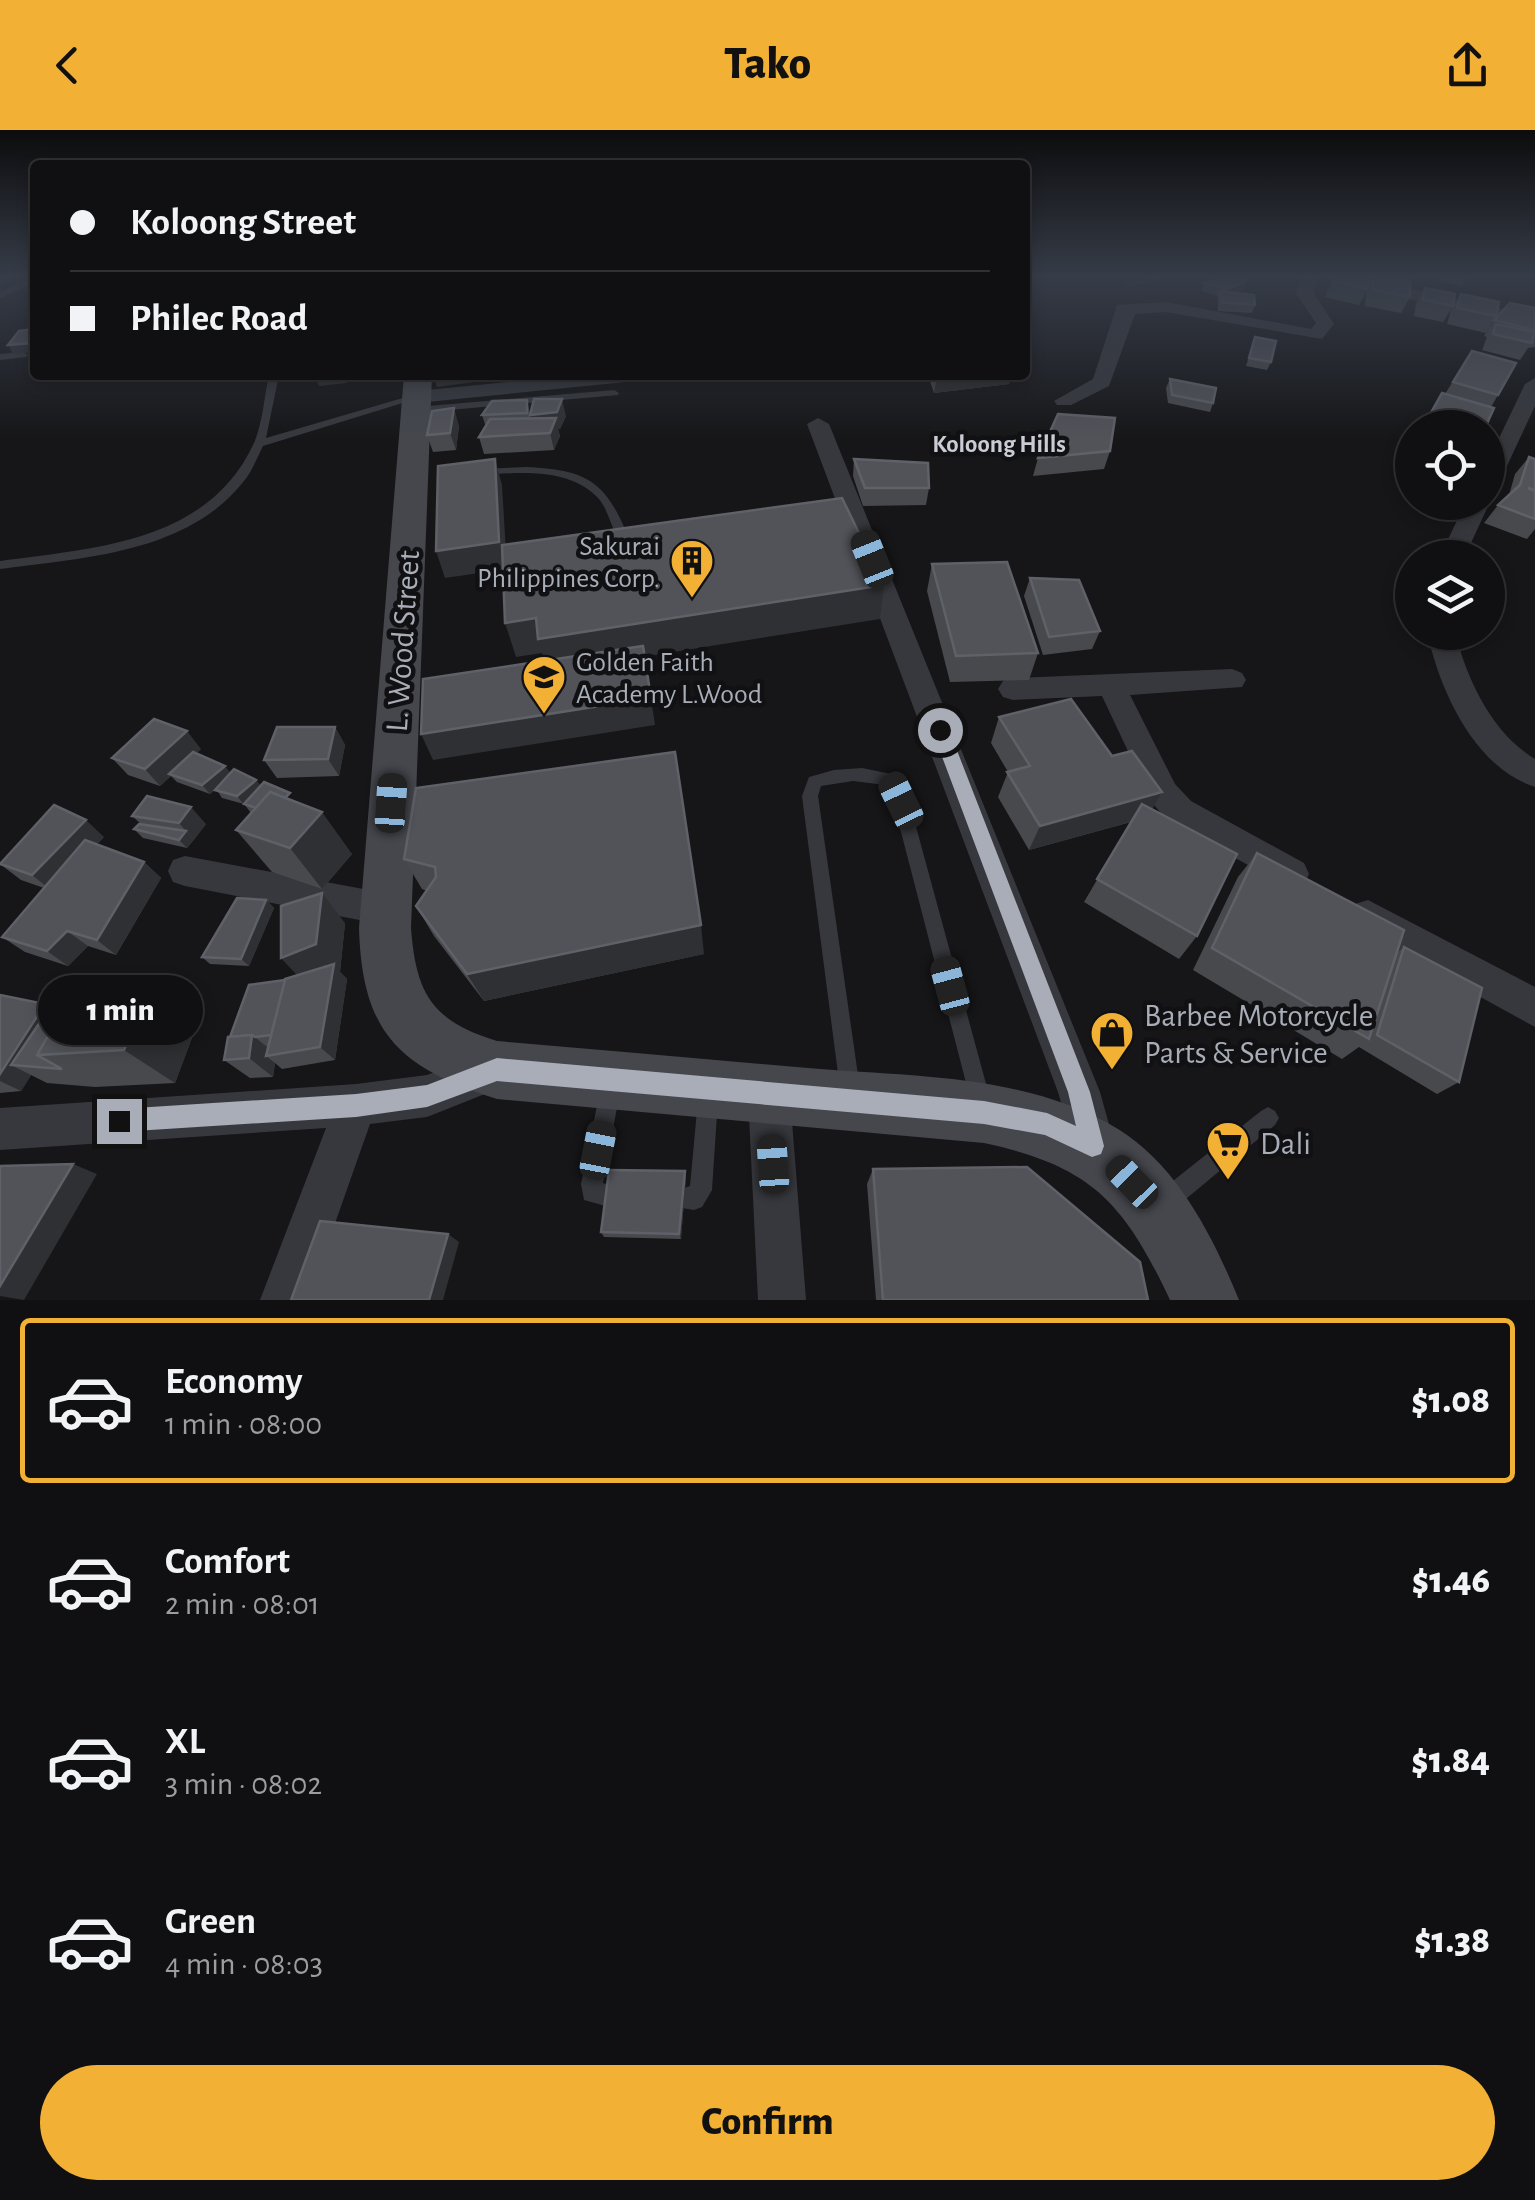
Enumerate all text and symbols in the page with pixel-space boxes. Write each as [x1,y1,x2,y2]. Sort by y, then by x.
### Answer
icon: back [40,38,95,93]
icon: share [1440,38,1495,93]
text: Tako [724,42,811,87]
text: Koloong Street [130,204,356,242]
text: Philec Road [130,300,308,338]
map controls [1395,410,1505,650]
button: locate [1395,410,1505,520]
district label: Koloong Hills [932,432,1066,457]
car [847,526,897,592]
place label: Sakurai Philippines Corp. [477,533,660,593]
building icon: Sakurai Philippines Corp. [669,538,715,599]
button: layers [1395,540,1505,650]
street label: L. Wood Street [381,549,425,733]
place label: Golden Faith Academy L.Wood [576,649,762,709]
school or university icon: Golden Faith Academy L.Wood [521,654,567,715]
route start [918,708,963,753]
car [874,767,928,835]
car [374,772,408,834]
car [928,953,972,1019]
callout: 1 min [36,976,202,1046]
text: 1 min [86,994,155,1026]
place label: Barbee Motorcycle Parts & Service [1144,1000,1374,1069]
shop icon: Barbee Motorcycle Parts & Service [1089,1010,1135,1071]
route end [97,1099,142,1144]
car [578,1118,618,1182]
supermarket icon: Dali [1205,1120,1251,1181]
place label: Dali [1260,1128,1311,1160]
car [756,1133,790,1195]
car [1100,1150,1164,1214]
icon: car [45,1356,135,1446]
text: Economy [165,1363,303,1401]
text: $1.08 [1411,1382,1490,1420]
text: 1 min · 08:00 [165,1408,322,1440]
icon: car [45,1536,135,1626]
text: Comfort [165,1543,290,1581]
text: $1.46 [1412,1562,1490,1600]
text: 2 min · 08:01 [165,1588,320,1620]
icon: car [45,1716,135,1806]
text: XL [165,1723,205,1761]
text: $1.84 [1411,1742,1490,1780]
text: 3 min · 08:02 [165,1768,322,1800]
icon: car [45,1896,135,1986]
text: Green [165,1903,256,1941]
text: $1.38 [1414,1922,1490,1960]
text: 4 min · 08:03 [165,1948,323,1980]
button: Confirm [40,2065,1495,2180]

